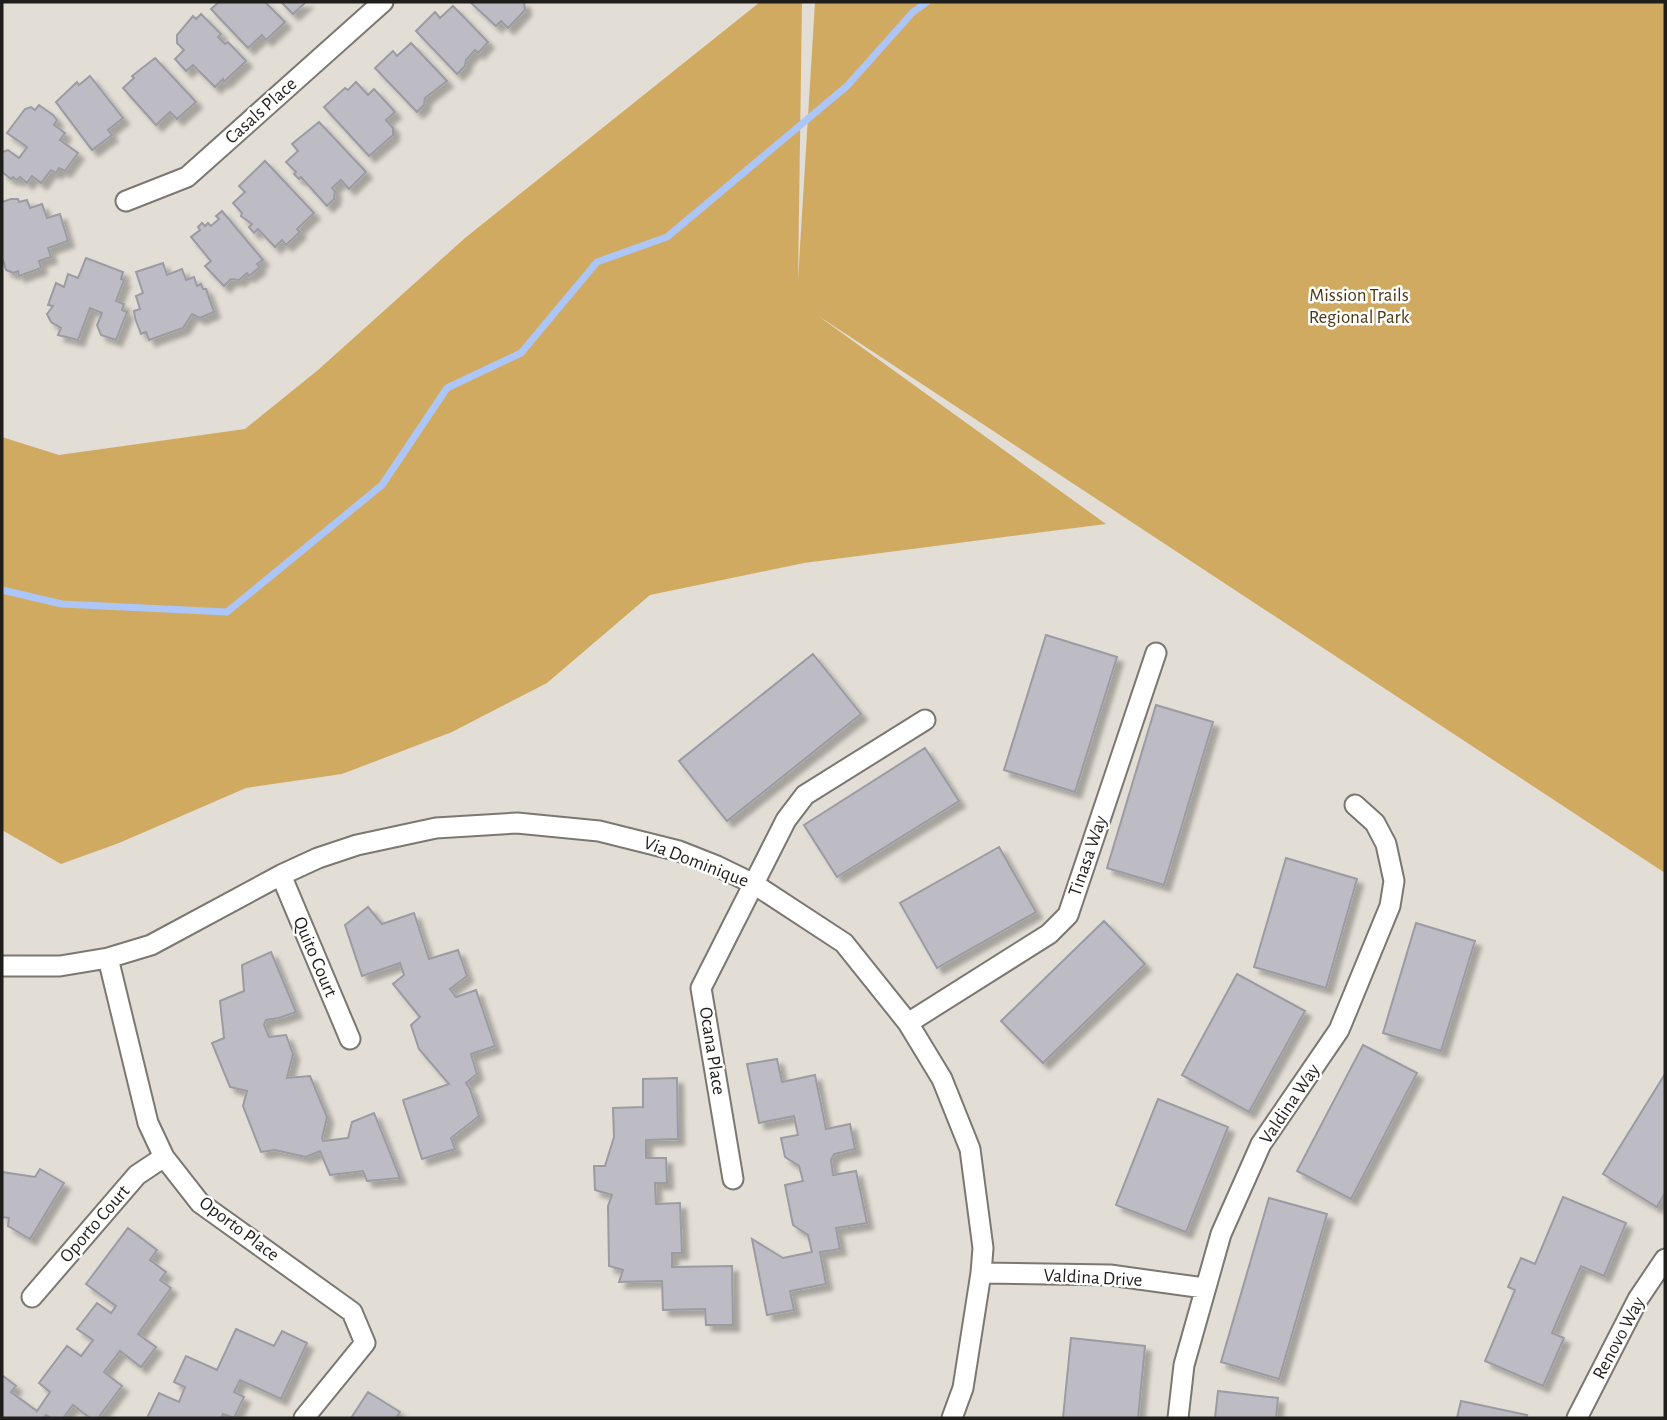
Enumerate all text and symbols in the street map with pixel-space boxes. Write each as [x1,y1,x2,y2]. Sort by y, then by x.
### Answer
street label: Casals Place [222,74,300,148]
park label: Mission Trails Regional Park [1309,286,1410,327]
street label: Tinasa Way [1065,813,1111,899]
street label: Via Dominique [641,833,751,891]
street label: Quito Court [290,914,340,1000]
street label: Ocana Place [696,1006,728,1096]
street label: Valdina Way [1256,1061,1324,1147]
street label: Oporto Court [56,1182,134,1266]
street label: Oporto Place [195,1193,283,1265]
street label: Valdina Drive [1043,1266,1143,1290]
street label: Renovo Way [1589,1294,1649,1382]

